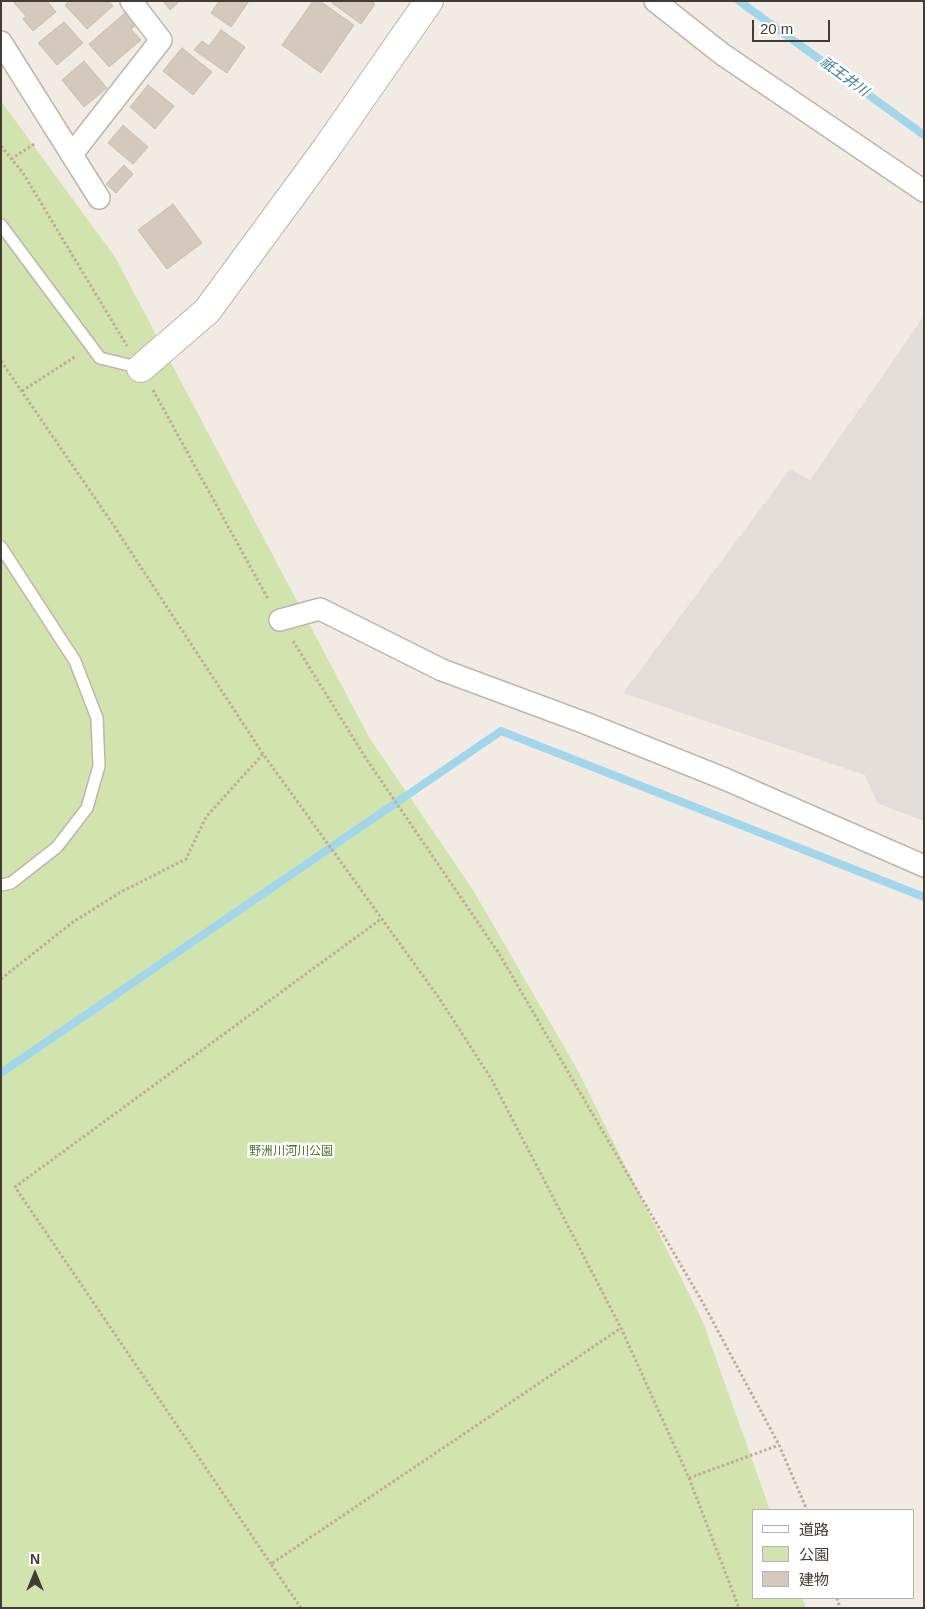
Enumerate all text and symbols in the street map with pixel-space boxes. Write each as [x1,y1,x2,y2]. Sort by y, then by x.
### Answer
scale bar [755,10,832,42]
text: 20 m [760,20,793,37]
water label: 祇王井川 [816,54,872,100]
park label: 野洲川河川公園 [249,1145,333,1159]
legend [752,1509,915,1599]
text: 道路 [799,1521,829,1538]
text: 公園 [799,1546,829,1563]
north arrow [10,1549,60,1599]
text: N [30,1551,40,1567]
text: 建物 [799,1571,829,1588]

